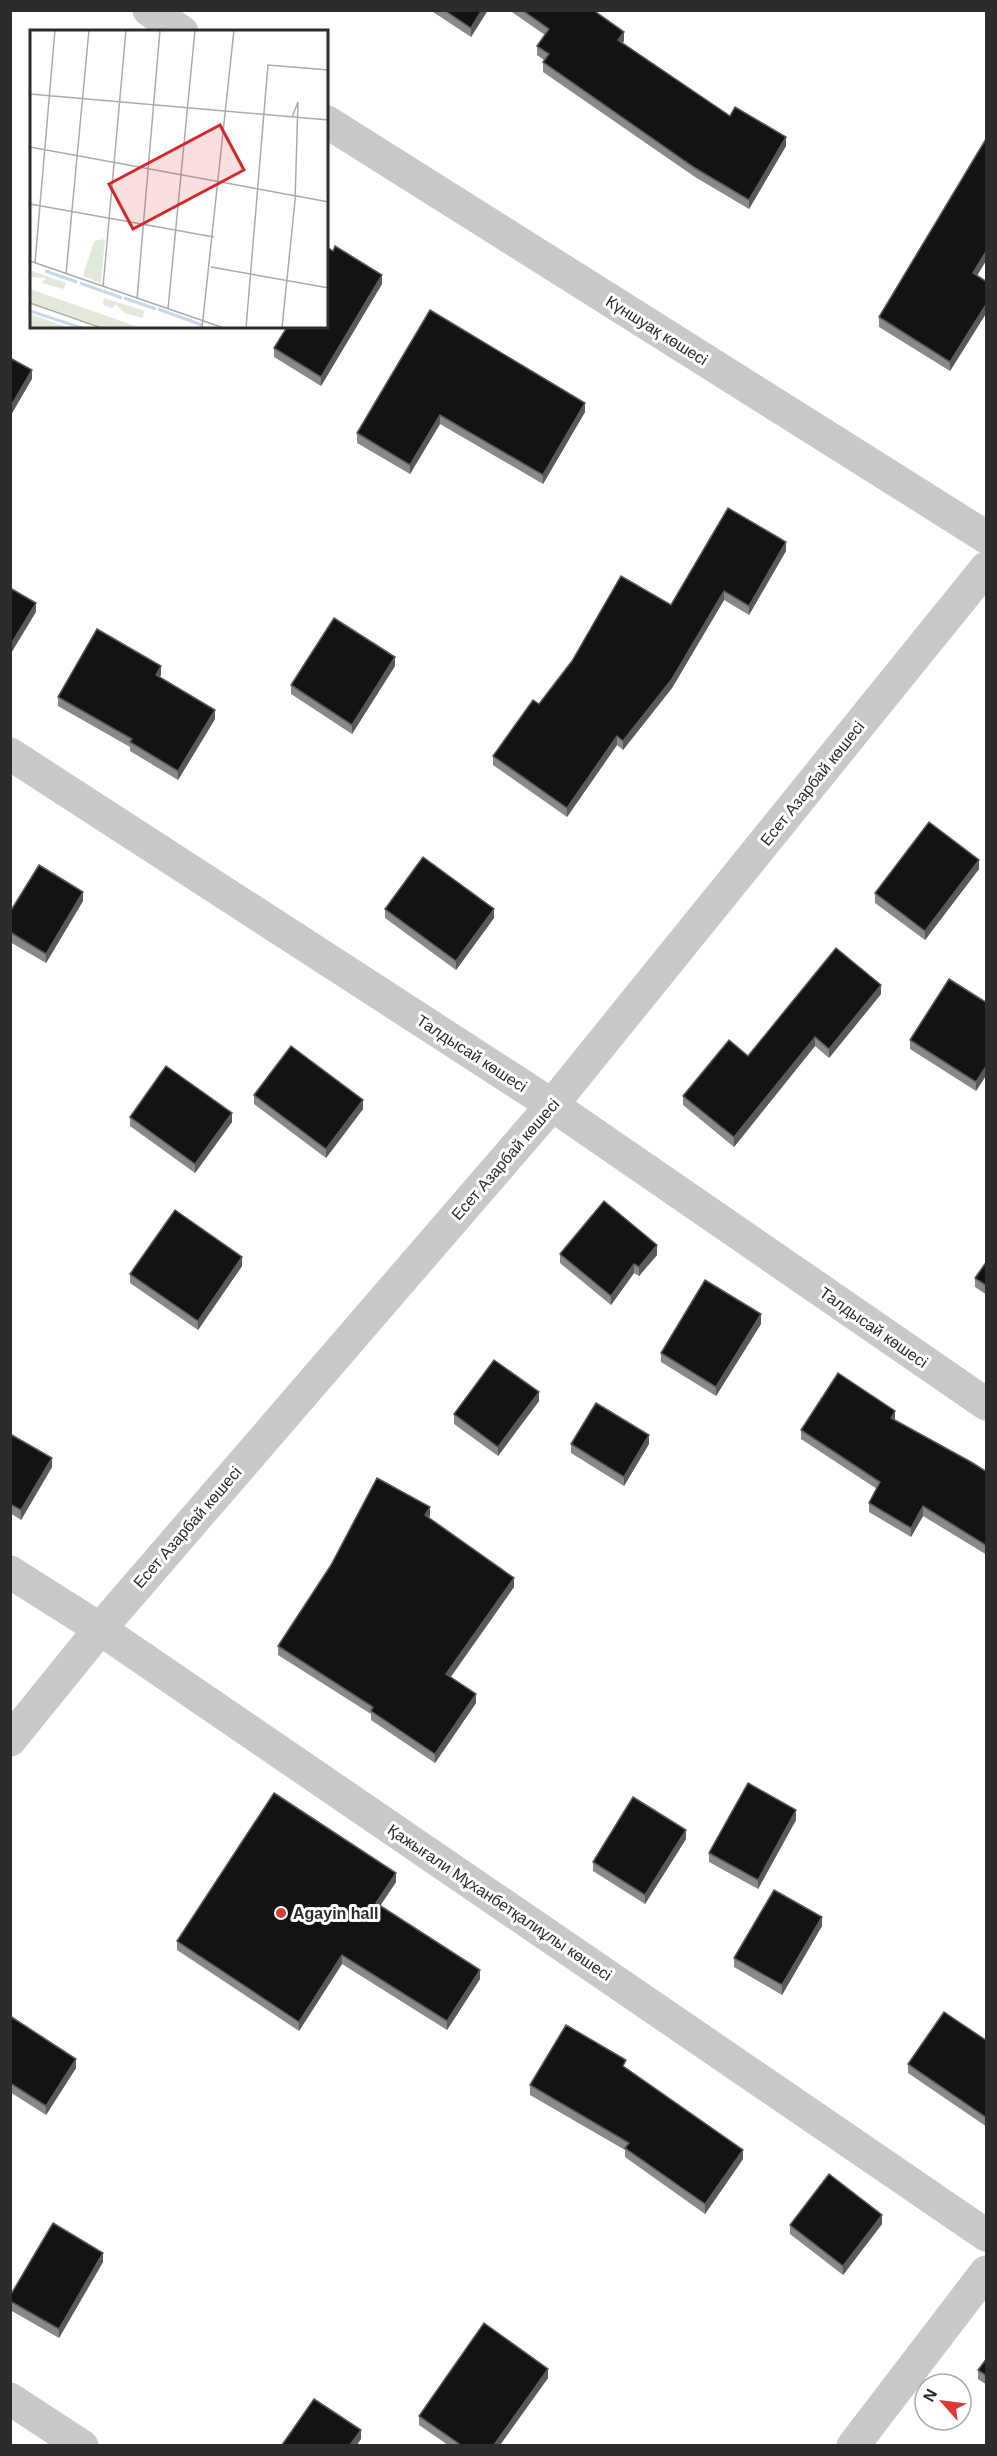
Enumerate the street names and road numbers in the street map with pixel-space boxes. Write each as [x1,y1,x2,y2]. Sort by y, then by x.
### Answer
street label: Күншуақ көшесі [603,292,711,368]
street label: Есет Азарбай көшесі [757,718,868,849]
street label: Талдысай көшесі [414,1012,530,1095]
street label: Есет Азарбай көшесі [448,1095,563,1223]
street label: Талдысай көшесі [817,1284,931,1371]
street label: Есет Азарбай көшесі [130,1463,245,1591]
street label: Қажығали Мұханбетқалиұлы көшесі [385,1821,615,1984]

